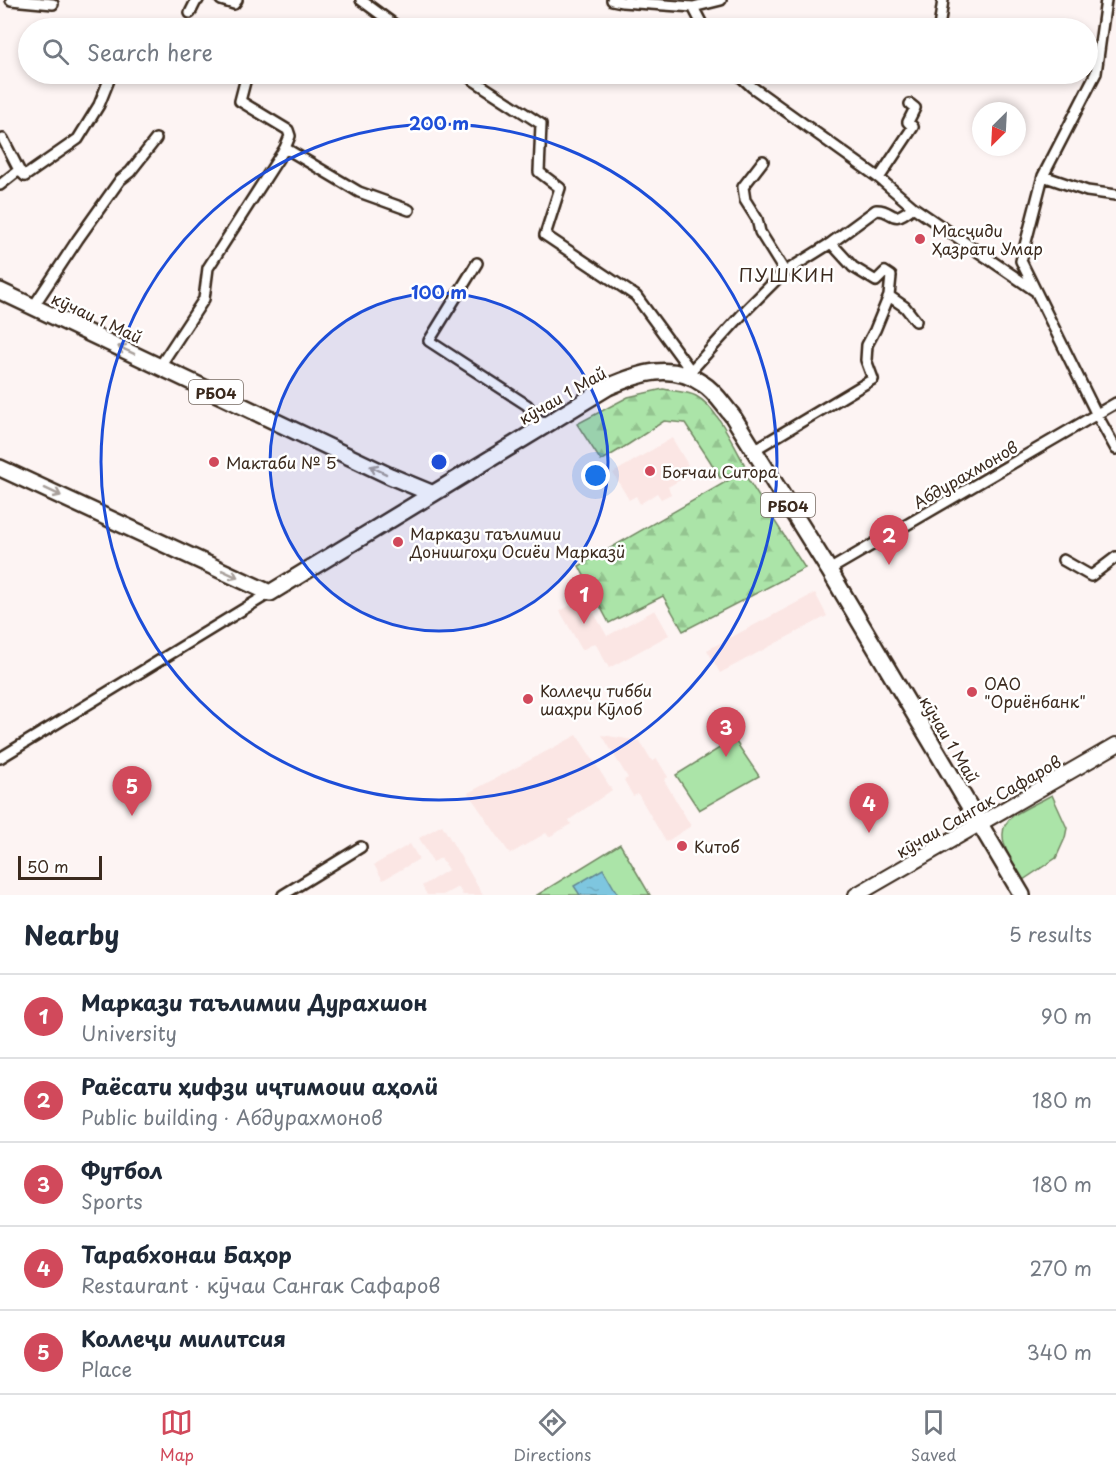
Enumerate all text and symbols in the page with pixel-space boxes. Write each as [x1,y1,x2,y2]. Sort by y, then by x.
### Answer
search box [18,18,1098,84]
icon: search [39,35,72,68]
text: Search here [87,35,213,68]
north arrow [972,102,1026,156]
text: 200 m [409,109,469,136]
place label: Масҷиди Ҳазрати Умар [932,218,1043,260]
marker: Масҷиди Ҳазрати Умар [913,232,927,246]
district label: ПУШКИН [739,261,835,288]
text: 100 m [411,278,467,305]
street label: кӯчаи 1 Май [48,286,146,348]
one-way arrow [117,343,135,355]
street label: кӯчаи 1 Май [514,360,610,430]
road number: РБ04 [189,380,243,404]
street label: Абдурахмонов [908,434,1022,514]
place label: Мактаби № 5 [226,450,336,474]
centre of rings [429,452,449,472]
marker: Мактаби № 5 [207,455,221,469]
place label: Боғчаи Ситора [662,459,778,483]
your location [581,461,610,490]
one-way arrow [369,464,387,476]
marker: Боғчаи Ситора [643,464,657,478]
one-way arrow [44,487,62,499]
road number: РБ04 [761,493,815,517]
pin: 2 [870,516,908,565]
place label: Маркази таълимии Донишгоҳи Осиёи Марказӣ [409,521,626,563]
marker: Маркази таълимии Донишгоҳи Осиёи Марказӣ [391,535,405,549]
one-way arrow [221,570,239,581]
pin: 1 [564,574,604,624]
place label: ОАО "Ориёнбанк" [984,671,1086,713]
place label: Коллеҷи тибби шаҳри Кӯлоб [540,678,652,720]
marker: ОАО "Ориёнбанк" [965,685,979,699]
street label: кӯчаи 1 Май [915,691,985,787]
marker: Коллеҷи тибби шаҳри Кӯлоб [521,692,535,706]
pin: 3 [706,708,746,757]
street label: кӯчаи Сангак Сафаров [891,749,1065,863]
pin: 5 [112,766,152,816]
pin: 4 [850,784,888,833]
place label: Китоб [694,834,740,858]
marker: Китоб [675,839,689,853]
scale bar [18,853,102,880]
text: 50 m [27,854,68,878]
text: Nearby [24,915,119,954]
text: 5 results [1009,919,1092,949]
text: Маркази таълимии Дурахшон [81,985,428,1018]
text: 1 [39,1001,48,1031]
text: 90 m [1041,1001,1092,1031]
text: University [81,1018,177,1048]
text: Раёсати ҳифзи иҷтимоии аҳолӣ [81,1069,438,1102]
text: 2 [36,1085,51,1115]
text: 180 m [1032,1085,1092,1115]
text: Public building · Абдурахмонов [81,1102,383,1132]
text: Футбол [81,1153,163,1186]
text: 3 [37,1169,50,1199]
text: 180 m [1032,1169,1092,1199]
text: Sports [81,1186,143,1216]
text: Тарабхонаи Баҳор [81,1237,292,1270]
text: 4 [37,1253,50,1283]
text: 270 m [1029,1253,1092,1283]
text: Restaurant · кӯчаи Сангак Сафаров [81,1270,440,1300]
text: Коллеҷи милитсия [81,1321,286,1354]
text: 5 [37,1337,50,1367]
text: 340 m [1027,1337,1092,1367]
text: Place [81,1354,132,1384]
tab: Map [160,1406,194,1466]
tab: Directions [513,1406,591,1466]
tab: Saved [911,1406,956,1466]

